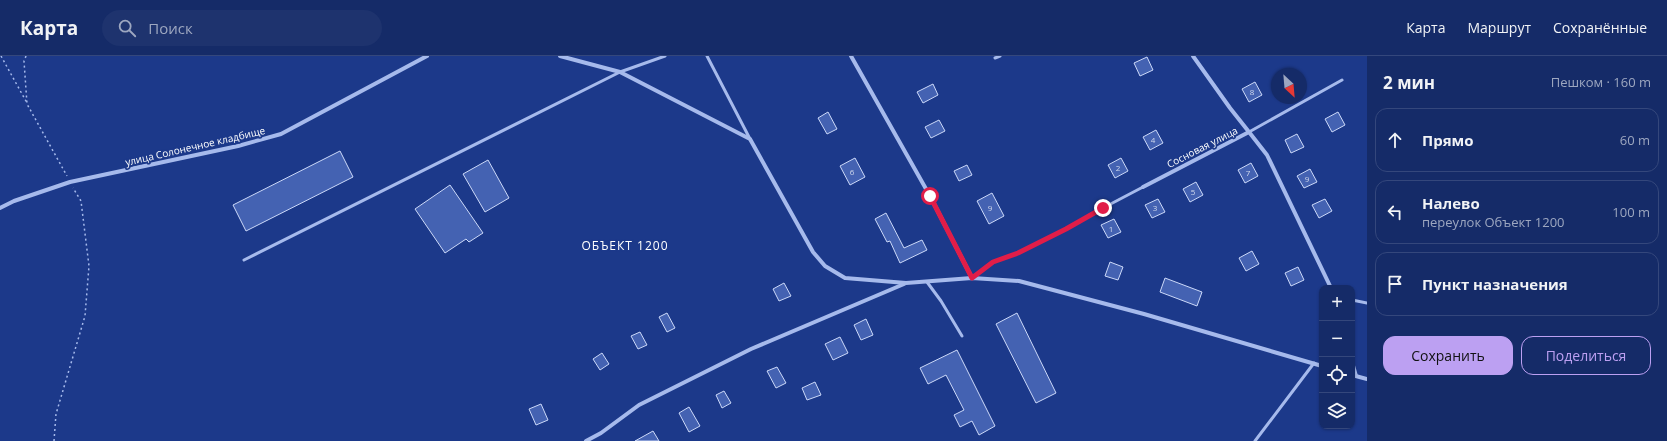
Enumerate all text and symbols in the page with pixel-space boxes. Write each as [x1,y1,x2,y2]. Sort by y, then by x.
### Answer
search box [102,10,382,46]
text: Карта [20,15,78,41]
icon: search [116,17,138,39]
text: Поиск [148,18,193,38]
text: Карта [1406,18,1445,37]
text: Маршрут [1467,18,1531,37]
text: Сохранённые [1553,18,1647,37]
north arrow [1271,68,1307,104]
text: 2 мин [1383,71,1435,94]
text: Пешком · 160 m [1551,73,1651,91]
house number: 8 [1250,86,1255,97]
street label: улица Солонечное кладбище [124,123,267,169]
street label: Сосновая улица [1164,123,1240,171]
icon: ahead [1384,129,1406,151]
text: Прямо [1422,130,1474,150]
text: 60 m [1620,131,1650,149]
house number: 4 [1151,134,1156,145]
house number: 2 [1116,162,1121,173]
house number: 6 [850,166,855,177]
house number: 7 [1246,167,1251,178]
house number: 9 [1305,173,1310,184]
house number: 5 [1191,186,1196,197]
route start [921,187,939,205]
text: Налево [1422,193,1480,213]
route end [1094,199,1112,217]
icon: left [1384,201,1406,223]
house number: 9 [988,202,993,213]
house number: 3 [1153,202,1158,213]
text: 100 m [1612,203,1650,221]
text: переулок Объект 1200 [1422,213,1565,231]
house number: 1 [1109,223,1113,234]
district label: ОБЪЕКТ 1200 [581,237,669,254]
icon: arrive [1384,273,1406,295]
text: Пункт назначения [1422,274,1568,294]
map controls [1319,285,1355,429]
button: + [1319,285,1355,321]
button: − [1319,321,1355,357]
button: Сохранить [1383,336,1513,375]
button: Поделиться [1521,336,1651,375]
button: locate [1319,357,1355,393]
button: layers [1319,393,1355,429]

